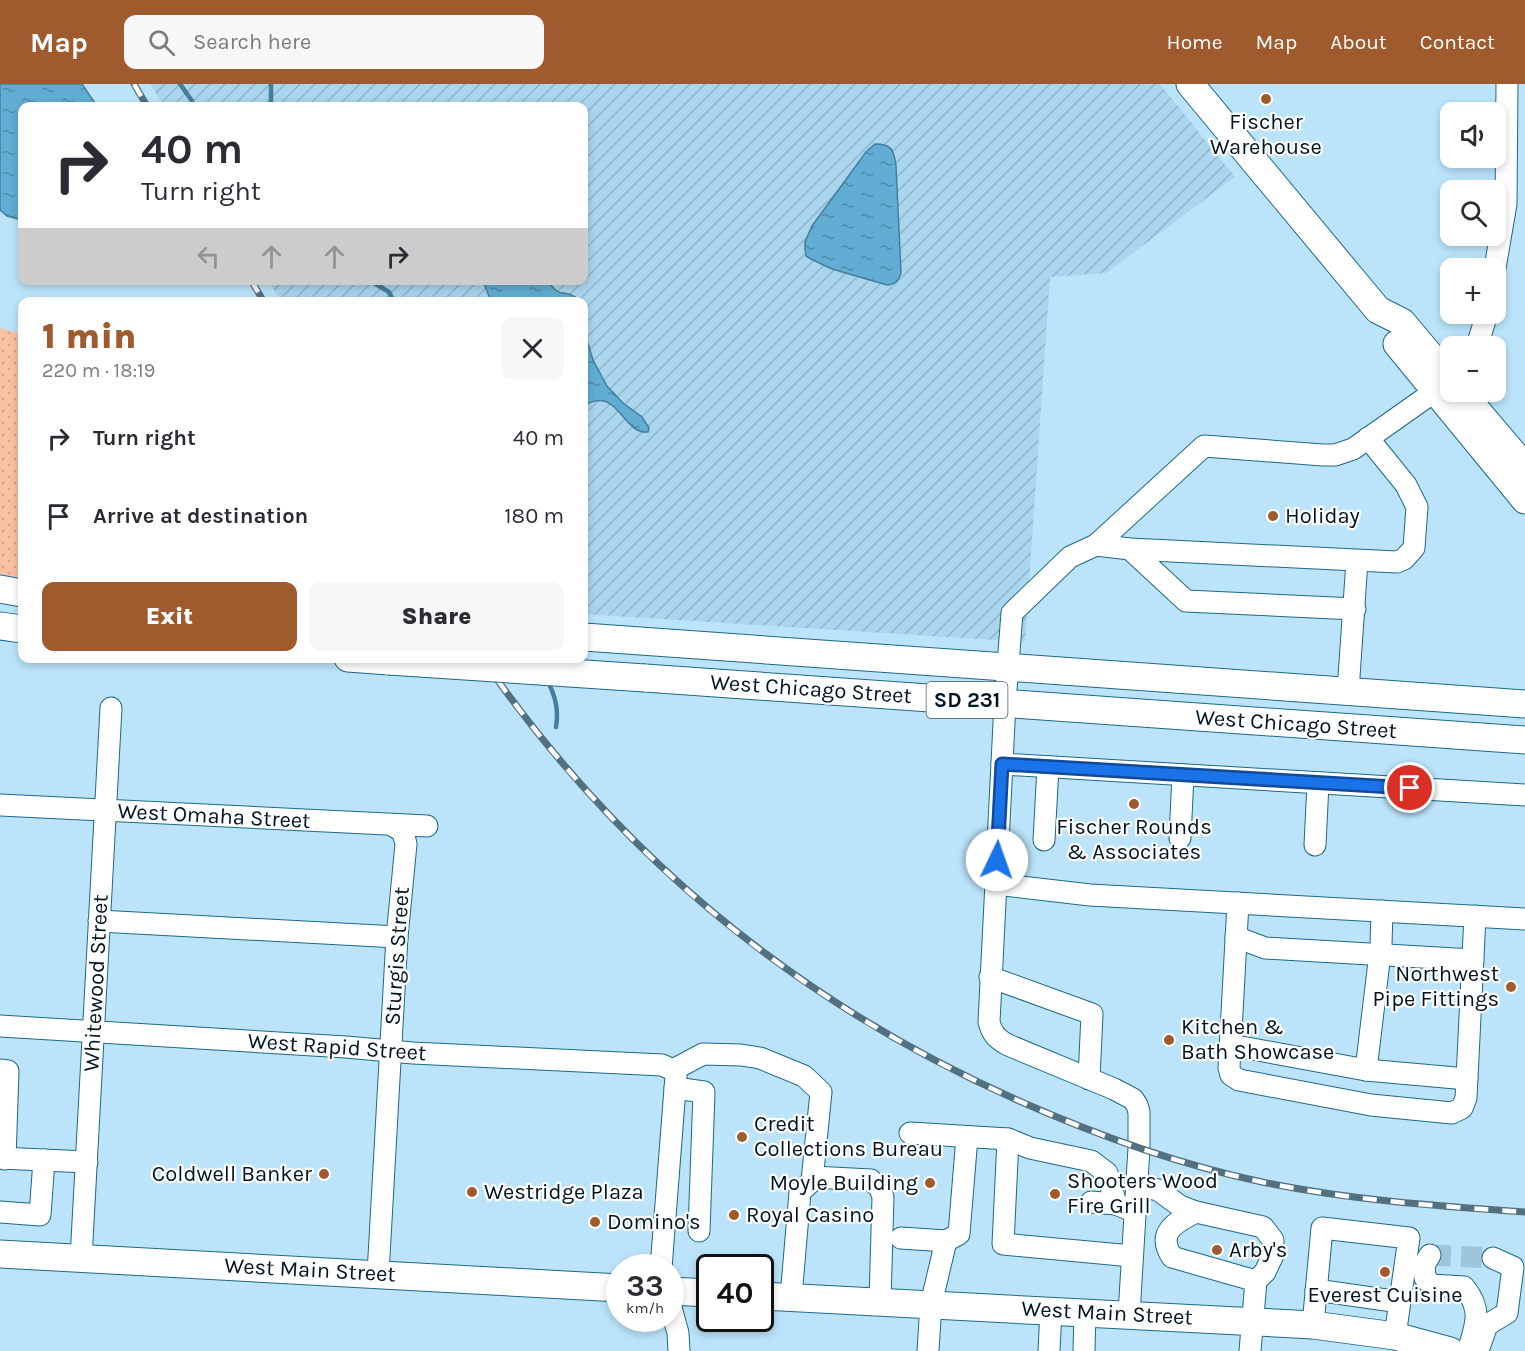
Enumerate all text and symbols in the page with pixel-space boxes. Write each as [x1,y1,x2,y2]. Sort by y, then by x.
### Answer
search box [124,15,544,69]
text: Map [30,26,88,59]
icon: search [145,26,178,59]
text: Search here [193,29,311,55]
text: Home [1167,30,1223,54]
text: Map [1256,30,1297,54]
text: About [1330,30,1387,54]
text: Contact [1420,30,1495,54]
marker: Fischer Warehouse [1259,92,1273,106]
map controls [1440,102,1506,402]
button: sound [1440,102,1506,168]
place label: Fischer Warehouse [1210,109,1322,160]
text: 40 m [141,124,243,174]
icon: right [42,126,120,204]
text: Turn right [141,175,261,207]
button: search [1440,180,1506,246]
icon: left [192,240,225,273]
icon: ahead [255,240,288,273]
icon: ahead [318,240,351,273]
icon: right [381,240,414,273]
button: + [1440,258,1506,324]
text: 1 min [42,315,136,357]
button: close [501,317,564,380]
button: − [1440,336,1506,402]
text: 220 m · 18:19 [42,359,155,382]
icon: right [42,422,75,455]
text: Turn right [93,425,196,451]
text: 40 m [513,425,564,451]
icon: arrive [42,500,75,533]
text: Arrive at destination [93,503,308,529]
text: 180 m [504,503,564,529]
place label: Holiday [1285,503,1360,529]
marker: Holiday [1266,509,1280,523]
button: Exit [42,582,297,651]
button: Share [309,582,564,651]
street label: West Chicago Street [709,669,913,709]
road number: SD 231 [926,682,1008,718]
street label: West Chicago Street [1194,704,1398,744]
pin [1384,762,1435,813]
icon: arrive [1393,771,1426,804]
marker: Fischer Rounds & Associates [1127,797,1141,811]
street label: West Omaha Street [117,798,311,834]
place label: Fischer Rounds & Associates [1056,814,1212,865]
position arrow [965,828,1029,892]
street label: Sturgis Street [379,886,415,1026]
street label: Whitewood Street [78,894,114,1072]
place label: Northwest Pipe Fittings [1372,961,1499,1012]
marker: Northwest Pipe Fittings [1504,980,1518,994]
place label: Kitchen & Bath Showcase [1181,1014,1334,1065]
street label: West Rapid Street [247,1028,427,1066]
marker: Kitchen & Bath Showcase [1162,1033,1176,1047]
place label: Credit Collections Bureau [754,1111,943,1162]
marker: Credit Collections Bureau [735,1130,749,1144]
place label: Coldwell Banker [152,1161,312,1187]
marker: Coldwell Banker [317,1167,331,1181]
place label: Shooters Wood Fire Grill [1067,1168,1218,1219]
place label: Moyle Building [769,1170,919,1196]
marker: Moyle Building [923,1176,937,1190]
place label: Westridge Plaza [484,1179,644,1205]
marker: Westridge Plaza [465,1185,479,1199]
marker: Shooters Wood Fire Grill [1048,1187,1062,1201]
place label: Royal Casino [746,1202,874,1228]
marker: Royal Casino [727,1208,741,1222]
place label: Domino's [607,1209,701,1235]
marker: Domino's [588,1215,602,1229]
place label: Arby's [1229,1237,1287,1263]
marker: Arby's [1210,1243,1224,1257]
street label: West Main Street [224,1253,396,1287]
speed limit sign: 40 [696,1254,774,1332]
marker: Everest Cuisine [1378,1265,1392,1279]
text: 33 [626,1268,664,1304]
place label: Everest Cuisine [1307,1282,1463,1308]
street label: West Main Street [1021,1296,1193,1330]
text: km/h [626,1299,664,1317]

